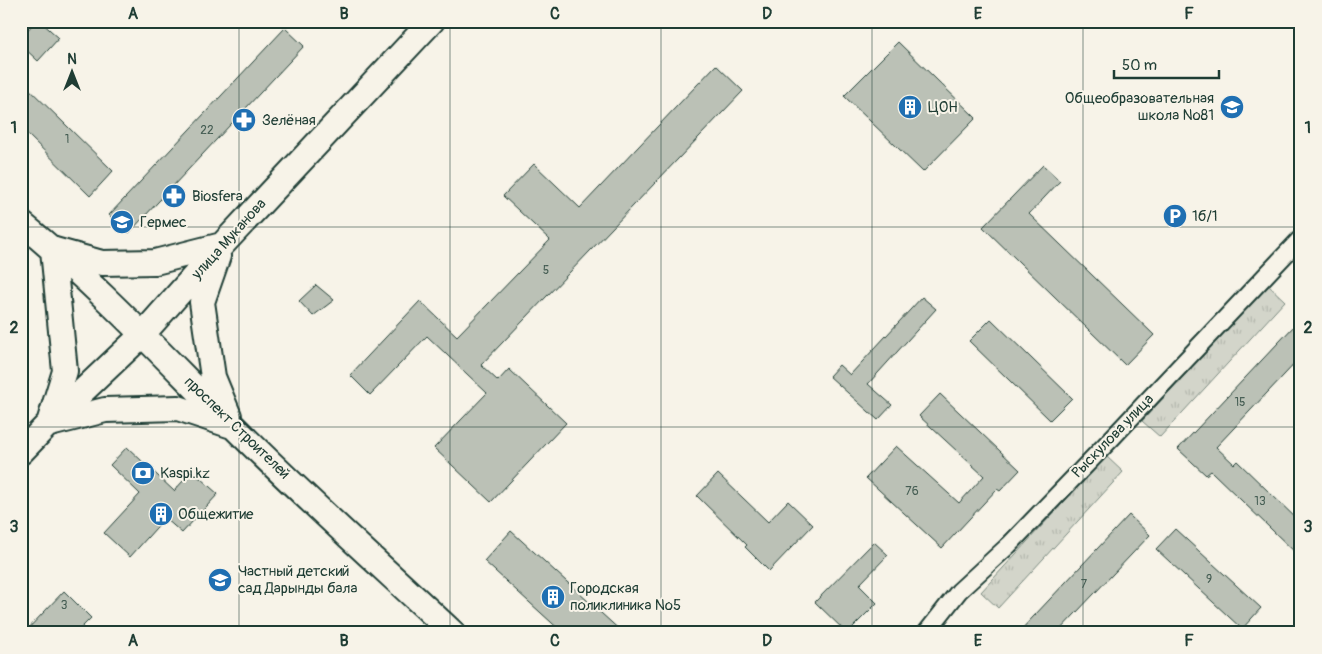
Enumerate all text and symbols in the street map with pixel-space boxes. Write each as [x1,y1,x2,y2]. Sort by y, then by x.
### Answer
text: A [128,4,139,24]
text: B [339,4,349,24]
text: C [550,4,560,24]
text: D [762,4,772,24]
text: E [974,4,983,24]
text: F [1184,4,1194,24]
north arrow [48,48,98,98]
scale bar [1114,48,1220,80]
text: N [67,51,77,68]
text: 50 m [1122,56,1157,75]
place label: Общеобразовательная школа №81 [1065,89,1214,125]
building icon: ЦОН [897,94,923,120]
school or university icon: Общеобразовательная школа №81 [1219,94,1245,120]
place label: ЦОН [928,98,958,117]
pharmacy icon: Зелёная [231,107,257,133]
place label: Зелёная [262,111,316,130]
text: 1 [11,118,17,138]
text: 1 [1305,118,1311,138]
house number: 22 [200,123,214,138]
house number: 1 [65,132,69,147]
pharmacy icon: Biosfera [161,183,187,209]
place label: Biosfera [192,187,243,206]
street label: улица Муканова [187,195,270,284]
parking icon: 1б/1 [1162,203,1188,229]
place label: 1б/1 [1192,207,1218,226]
school or university icon: Гермес [109,209,135,235]
place label: Гермес [140,213,187,232]
house number: 5 [543,263,549,278]
text: 2 [10,318,19,338]
text: 2 [1304,318,1313,338]
street label: проспект Строителей [180,373,294,483]
street label: Рыскулова улица [1068,390,1158,482]
house number: 15 [1234,395,1246,410]
bank icon: Kaspi.kz [130,460,156,486]
place label: Kaspi.kz [160,464,210,483]
house number: 76 [905,484,919,499]
house number: 13 [1254,494,1266,509]
building icon: Общежитие [148,501,174,527]
place label: Общежитие [178,505,254,524]
text: 3 [10,517,19,537]
text: 3 [1304,517,1313,537]
place label: Частный детский сад Дарынды бала [238,562,357,598]
school or university icon: Частный детский сад Дарынды бала [207,567,233,593]
house number: 9 [1206,572,1212,587]
house number: 7 [1081,577,1088,592]
place label: Городская поликлиника №5 [570,579,681,615]
building icon: Городская поликлиника №5 [540,584,566,610]
house number: 3 [61,598,68,613]
text: A [128,631,139,651]
text: B [339,631,349,651]
text: C [550,631,560,651]
text: D [762,631,772,651]
text: E [974,631,983,651]
text: F [1184,631,1194,651]

